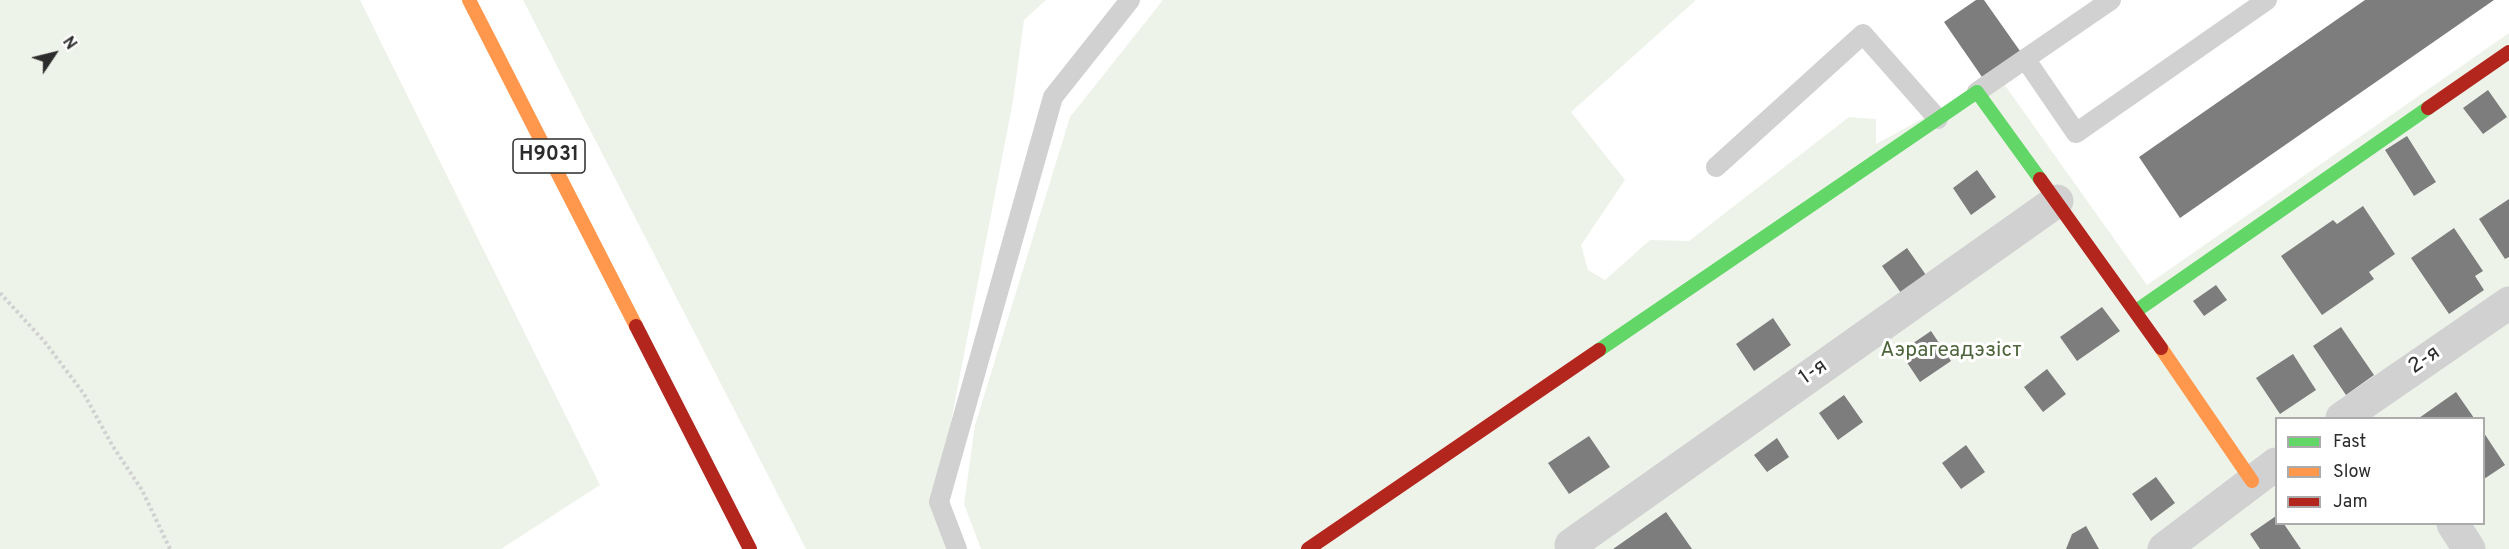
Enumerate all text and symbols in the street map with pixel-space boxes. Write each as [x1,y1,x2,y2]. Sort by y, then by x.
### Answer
north arrow [24,24,84,84]
text: N [57,33,80,54]
road number: Н9031 [513,139,585,173]
park label: Аэрагеадэзіст [1880,339,2022,365]
street label: 2-я [2404,341,2446,381]
street label: 1-я [1795,354,1833,392]
legend [2275,417,2485,525]
text: Fast [2333,431,2366,454]
text: Slow [2333,461,2371,484]
text: Jam [2333,491,2368,514]

